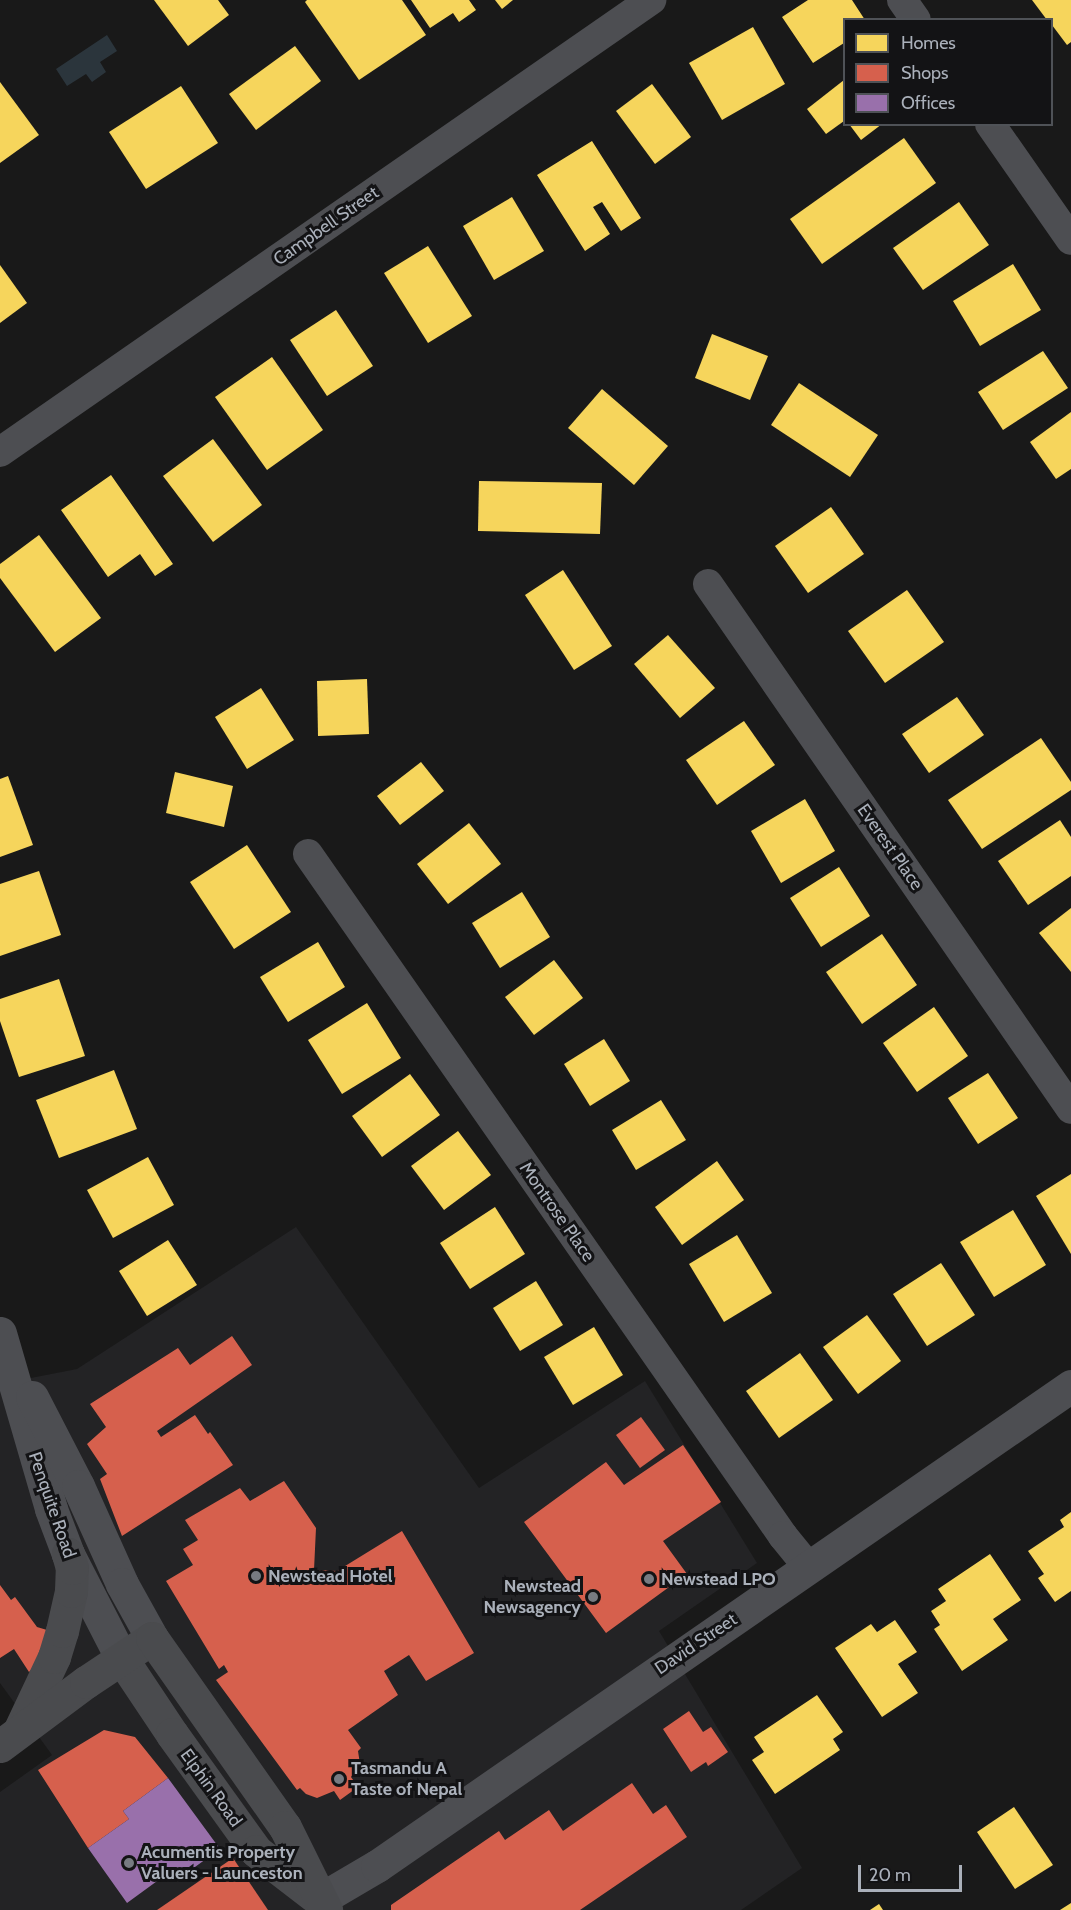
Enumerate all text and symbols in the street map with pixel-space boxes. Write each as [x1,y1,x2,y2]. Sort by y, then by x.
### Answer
legend [843,18,1053,126]
text: Homes [901,32,956,54]
text: Shops [901,62,949,84]
text: Offices [901,92,955,114]
street label: Campbell Street [269,182,383,270]
street label: Everest Place [852,800,928,894]
street label: Montrose Place [515,1158,599,1266]
street label: Penquite Road [24,1449,80,1561]
place label: Newstead Hotel [268,1565,392,1587]
place label: Newstead LPO [661,1568,776,1590]
marker: Newstead Hotel [249,1569,263,1583]
marker: Newstead LPO [642,1572,656,1586]
place label: Newstead Newsagency [484,1576,581,1618]
marker: Newstead Newsagency [586,1590,600,1604]
street label: David Street [651,1609,741,1679]
street label: Elphin Road [176,1745,246,1831]
place label: Tasmandu A Taste of Nepal [351,1758,462,1800]
marker: Tasmandu A Taste of Nepal [332,1772,346,1786]
place label: Acumentis Property Valuers - Launceston [141,1842,303,1884]
scale bar [861,1853,964,1891]
marker: Acumentis Property Valuers - Launceston [122,1856,136,1870]
text: 20 m [869,1864,911,1886]

